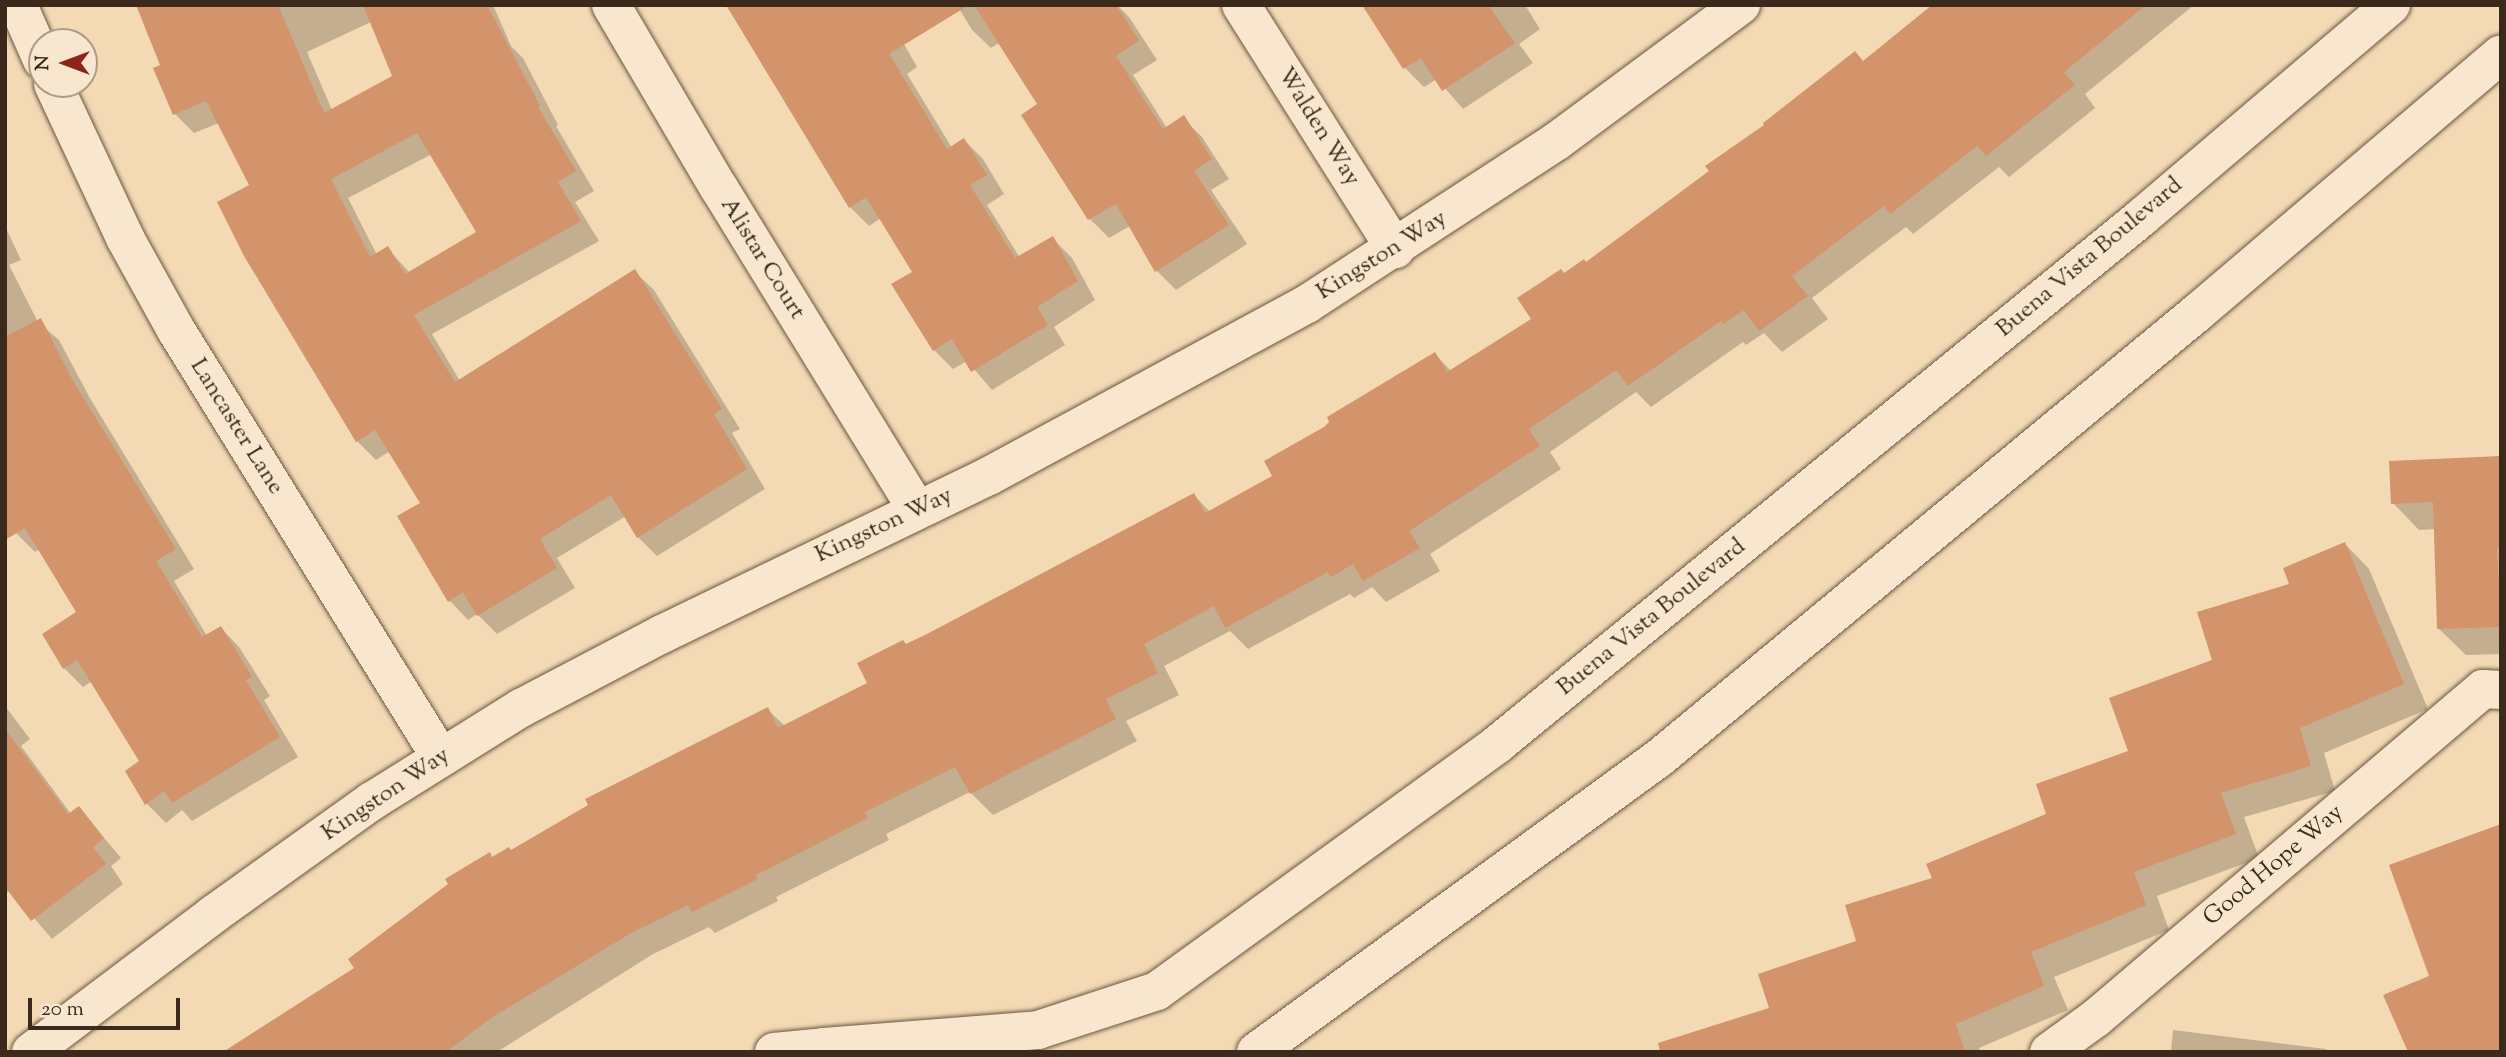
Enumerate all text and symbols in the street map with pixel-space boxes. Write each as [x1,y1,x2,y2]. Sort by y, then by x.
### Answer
north arrow [28,28,98,98]
text: N [30,55,57,71]
street label: Walden Way [1270,62,1366,192]
street label: Buena Vista Boulevard [1991,172,2189,344]
street label: Alistar Court [713,193,811,325]
street label: Kingston Way [1312,205,1452,307]
street label: Lancaster Lane [183,354,289,500]
street label: Kingston Way [811,482,957,570]
street label: Buena Vista Boulevard [1552,533,1752,703]
street label: Kingston Way [317,742,455,848]
street label: Good Hope Way [2198,799,2350,933]
scale bar [32,984,184,1028]
text: 20 m [41,995,84,1025]

